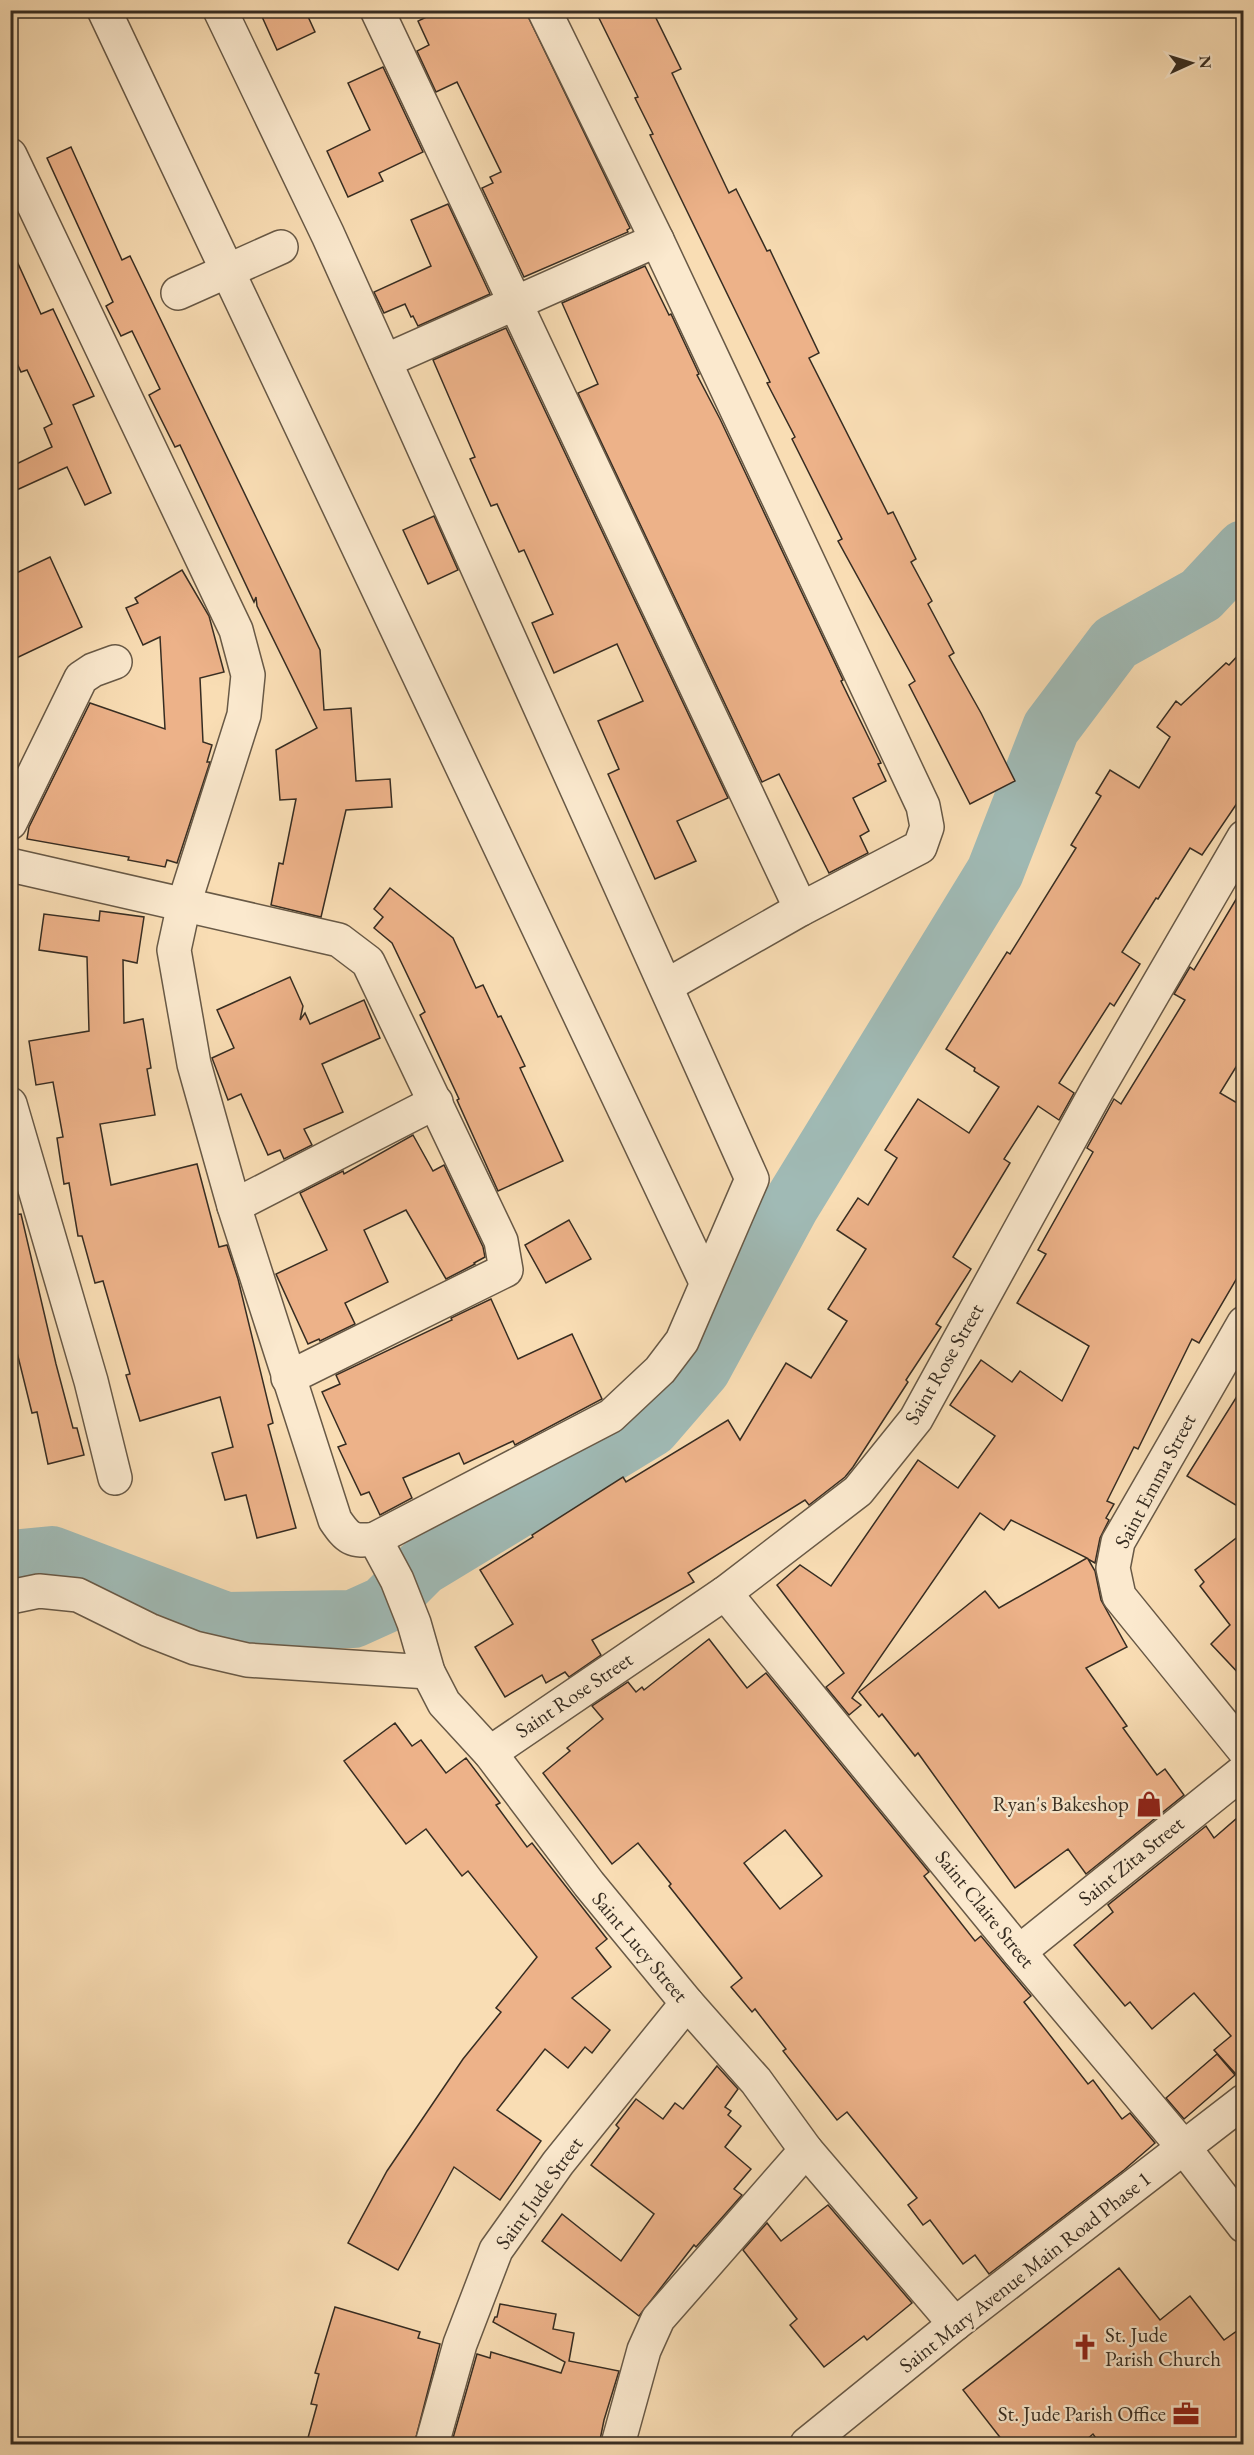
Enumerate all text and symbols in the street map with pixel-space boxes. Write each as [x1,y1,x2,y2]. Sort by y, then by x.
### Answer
north arrow [1161,33,1221,93]
text: N [1195,55,1216,69]
street label: Saint Rose Street [898,1298,989,1429]
street label: Saint Emma Street [1108,1409,1202,1553]
street label: Saint Rose Street [510,1645,638,1744]
shop icon: Ryan's Bakeshop [1134,1789,1164,1819]
place label: Ryan's Bakeshop [993,1790,1129,1817]
street label: Saint Zita Street [1072,1809,1189,1911]
street label: Saint Claire Street [930,1844,1042,1974]
street label: Saint Lucy Street [586,1886,695,2008]
street label: Saint Jude Street [489,2131,589,2254]
street label: Saint Mary Avenue Main Road Phase 1 [893,2165,1156,2378]
place label: St. Jude Parish Church [1105,2321,1221,2372]
church icon: St. Jude Parish Church [1070,2332,1100,2362]
office icon: St. Jude Parish Office [1171,2399,1201,2429]
place label: St. Jude Parish Office [998,2400,1166,2427]

